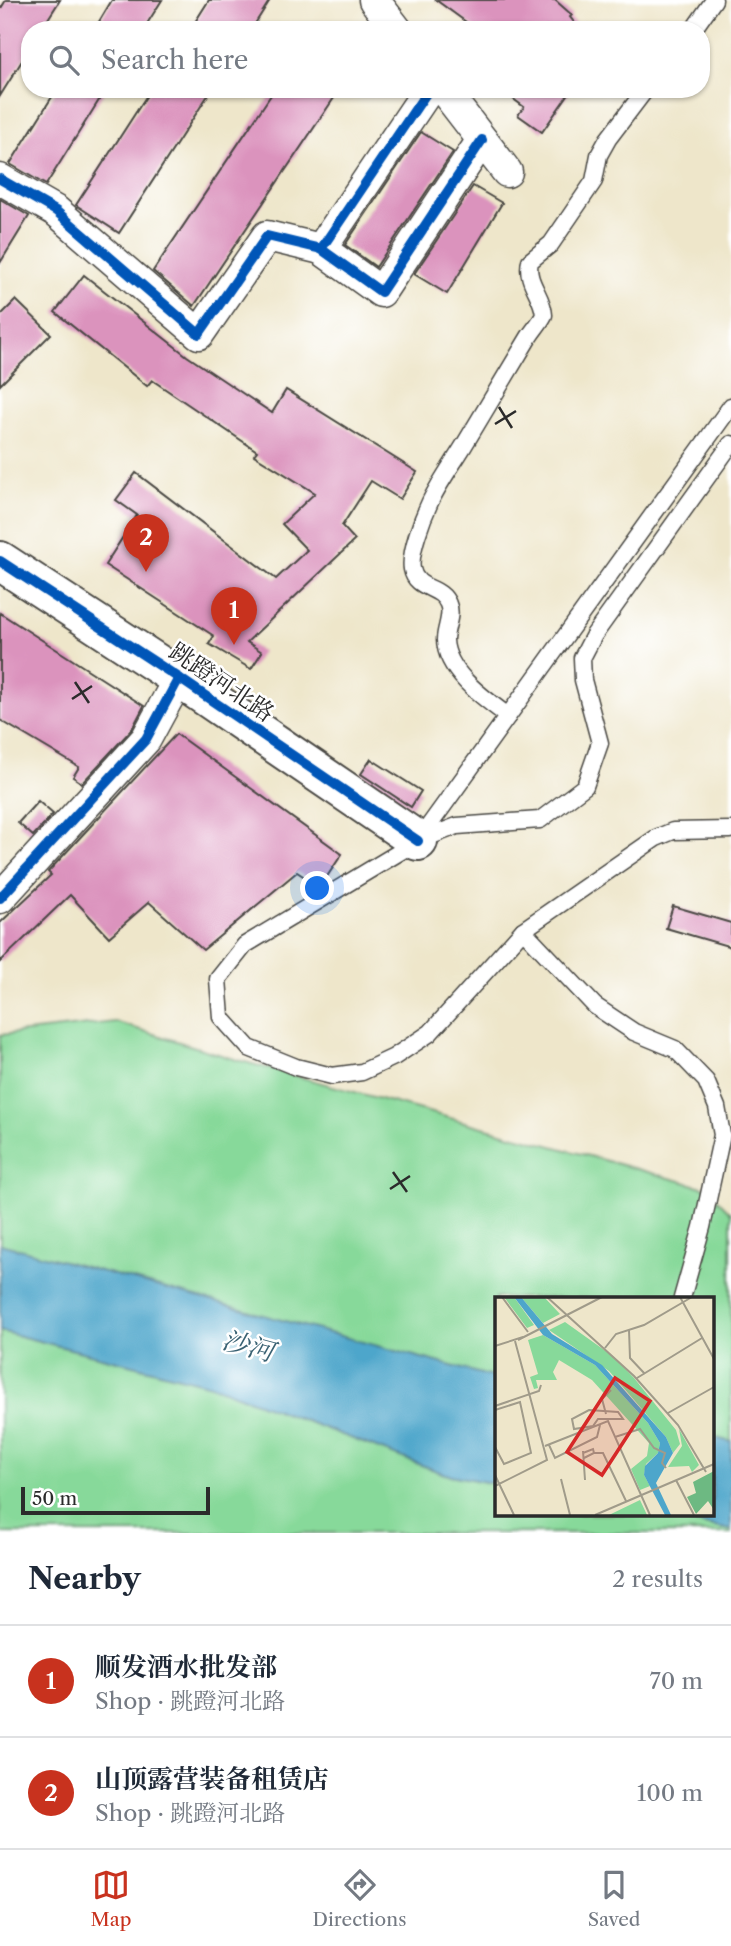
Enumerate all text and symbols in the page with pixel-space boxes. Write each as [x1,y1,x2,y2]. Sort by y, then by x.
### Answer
search box [21,21,710,98]
icon: search [45,41,83,79]
text: Search here [101,44,248,76]
pin: 2 [123,514,169,572]
pin: 1 [211,587,257,645]
street label: 跳蹬河北路 [164,636,280,728]
your location [300,871,334,905]
inset map [495,1297,714,1516]
water label: 沙河 [219,1324,281,1369]
scale bar [21,1484,210,1516]
text: 50 m [32,1487,77,1510]
text: Nearby [28,1560,141,1597]
text: 2 results [612,1565,703,1593]
text: 顺发酒水批发部 [95,1651,277,1683]
text: 1 [46,1667,56,1695]
text: 70 m [650,1667,703,1695]
text: Shop · 跳蹬河北路 [95,1687,285,1715]
text: 山顶露营装备租赁店 [95,1763,329,1795]
text: 2 [44,1779,58,1807]
text: 100 m [637,1779,703,1807]
text: Shop · 跳蹬河北路 [95,1799,285,1827]
tab: Map [91,1866,131,1931]
tab: Directions [313,1866,406,1931]
tab: Saved [588,1866,640,1931]

